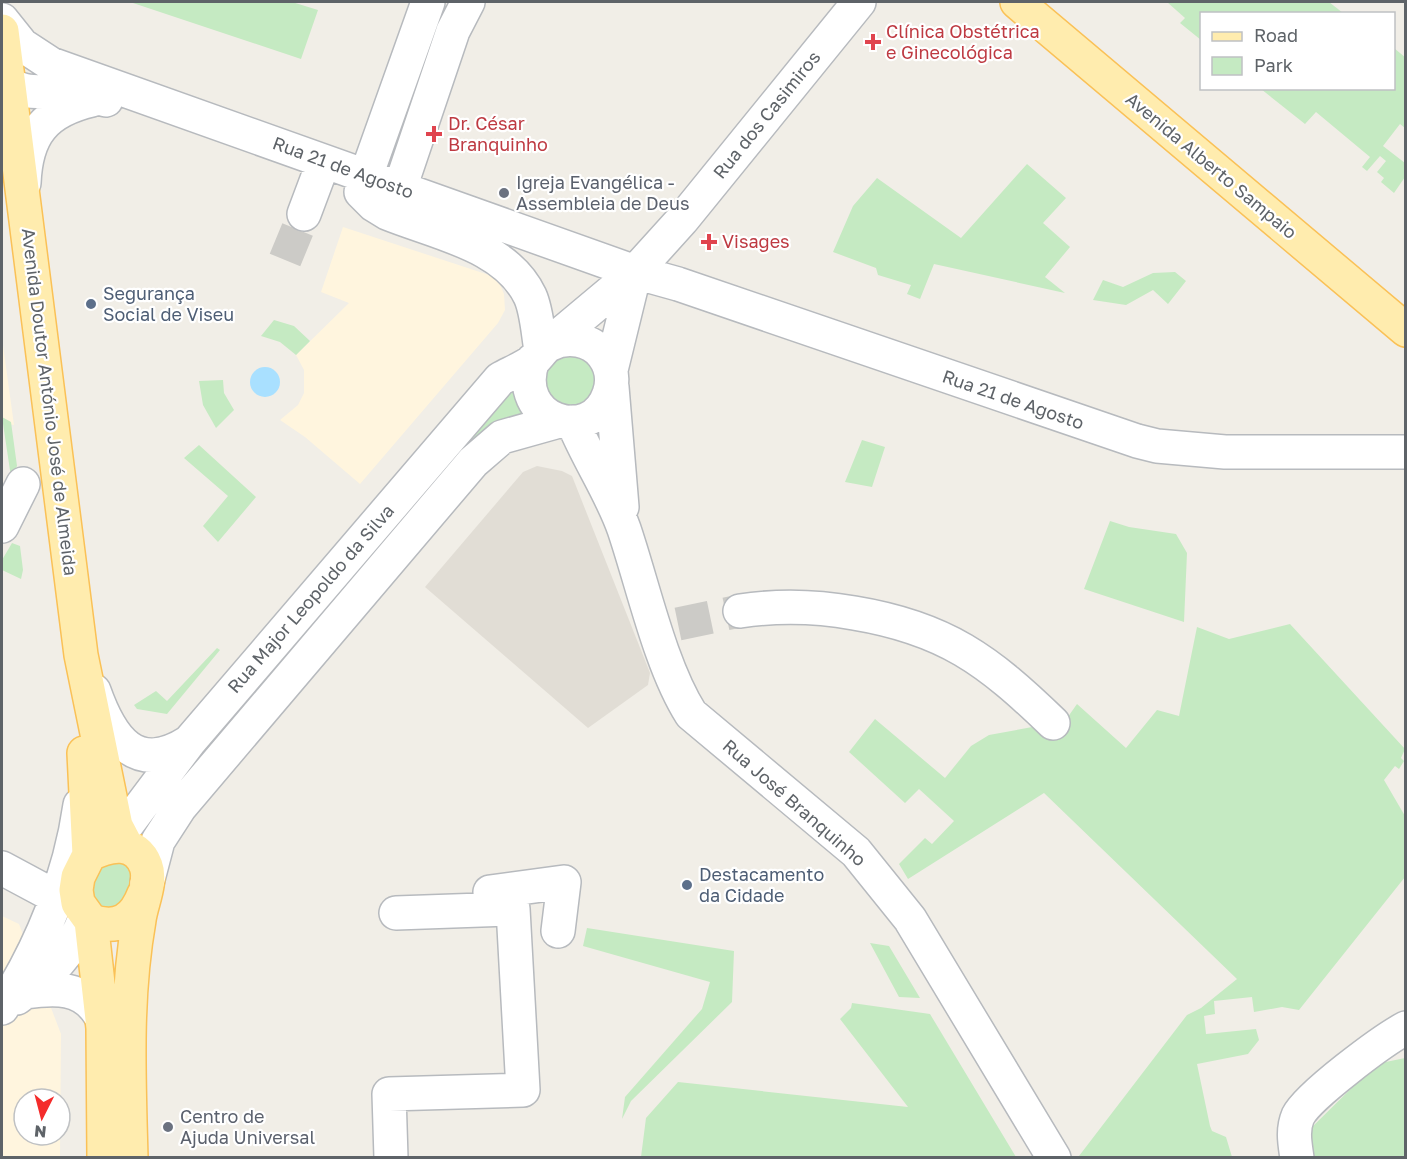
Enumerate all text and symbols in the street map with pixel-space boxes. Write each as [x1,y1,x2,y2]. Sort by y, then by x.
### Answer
legend [1200,12,1395,90]
place label: Clínica Obstétrica e Ginecológica [886,20,1040,63]
text: Road [1254,24,1298,46]
marker: Clínica Obstétrica e Ginecológica [864,33,882,51]
street label: Rua dos Casimiros [708,46,825,183]
text: Park [1254,54,1293,76]
street label: Avenida Alberto Sampaio [1122,87,1301,243]
place label: Dr. César Branquinho [448,112,548,155]
marker: Dr. César Branquinho [425,125,443,143]
street label: Rua 21 de Agosto [270,131,417,203]
place label: Igreja Evangélica - Assembleia de Deus [516,171,689,214]
marker: Igreja Evangélica - Assembleia de Deus [497,186,511,200]
street label: Avenida Doutor António José de Almeida [18,227,82,577]
place label: Visages [722,230,790,252]
marker: Visages [700,233,718,251]
place label: Segurança Social de Viseu [103,282,234,325]
marker: Segurança Social de Viseu [84,297,98,311]
street label: Rua 21 de Agosto [940,364,1087,434]
street label: Rua Major Leopoldo da Silva [222,500,398,697]
street label: Rua José Branquinho [719,734,871,870]
place label: Destacamento da Cidade [699,863,824,906]
marker: Destacamento da Cidade [680,878,694,892]
north arrow [12,1087,72,1147]
place label: Centro de Ajuda Universal [180,1105,315,1148]
marker: Centro de Ajuda Universal [161,1120,175,1134]
text: N [33,1121,48,1142]

